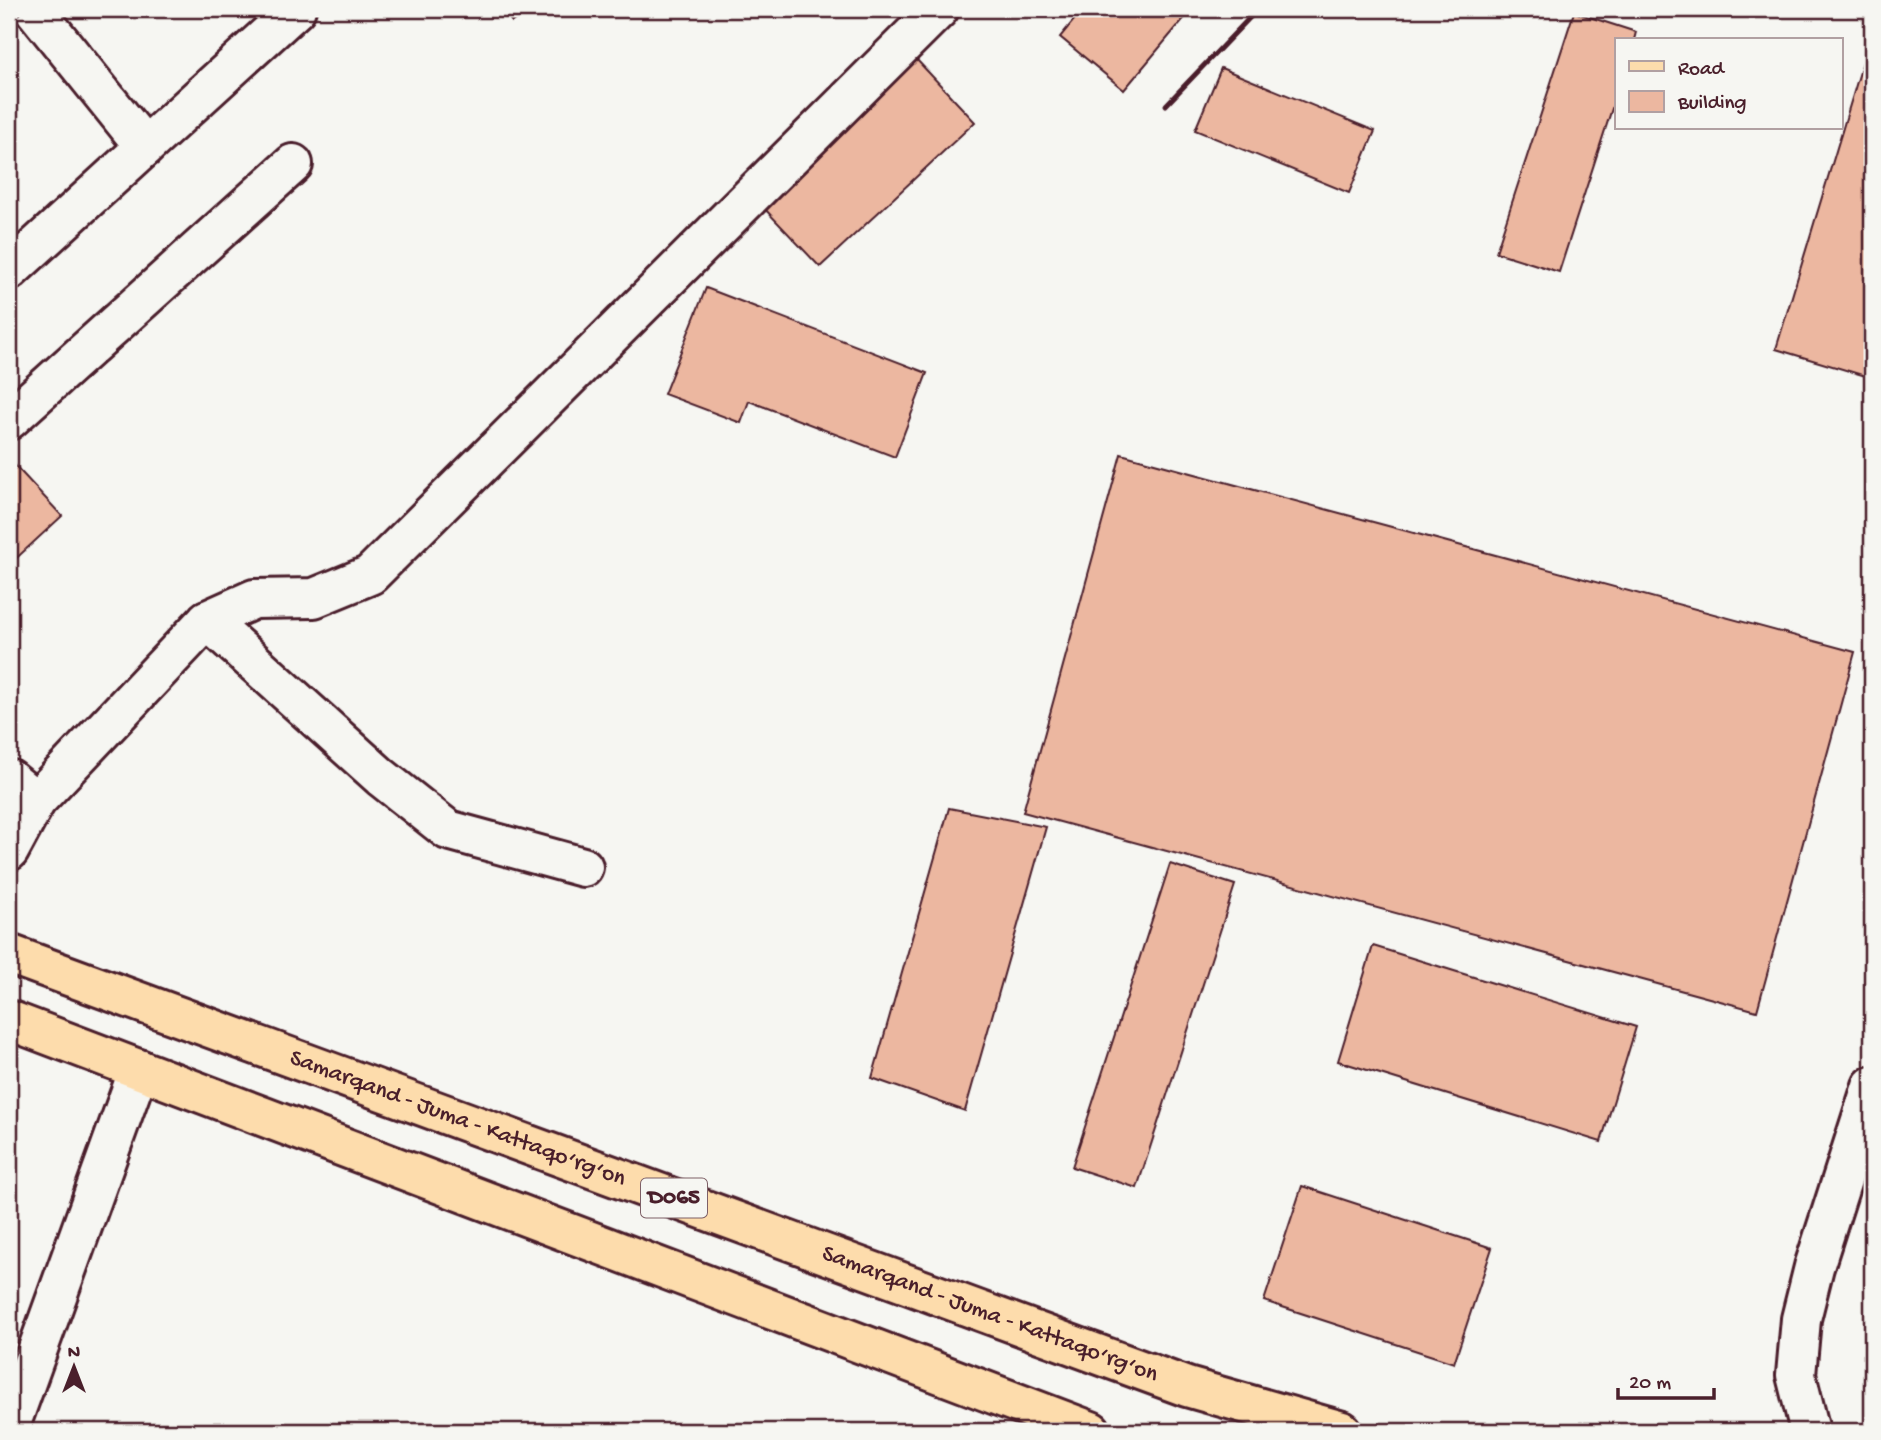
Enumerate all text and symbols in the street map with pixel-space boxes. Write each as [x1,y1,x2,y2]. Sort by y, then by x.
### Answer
legend [1615,38,1842,130]
text: Road [1678,58,1726,83]
text: Building [1677,92,1747,117]
street label: Samarqand - Juma - Kattaqo‘rg‘on [286,1044,630,1194]
road number: D065 [641,1178,707,1218]
street label: Samarqand - Juma - Kattaqo‘rg‘on [818,1239,1163,1390]
north arrow [38,1332,108,1402]
text: N [68,1342,80,1365]
scale bar [1618,1356,1715,1400]
text: 20 m [1629,1372,1671,1397]

